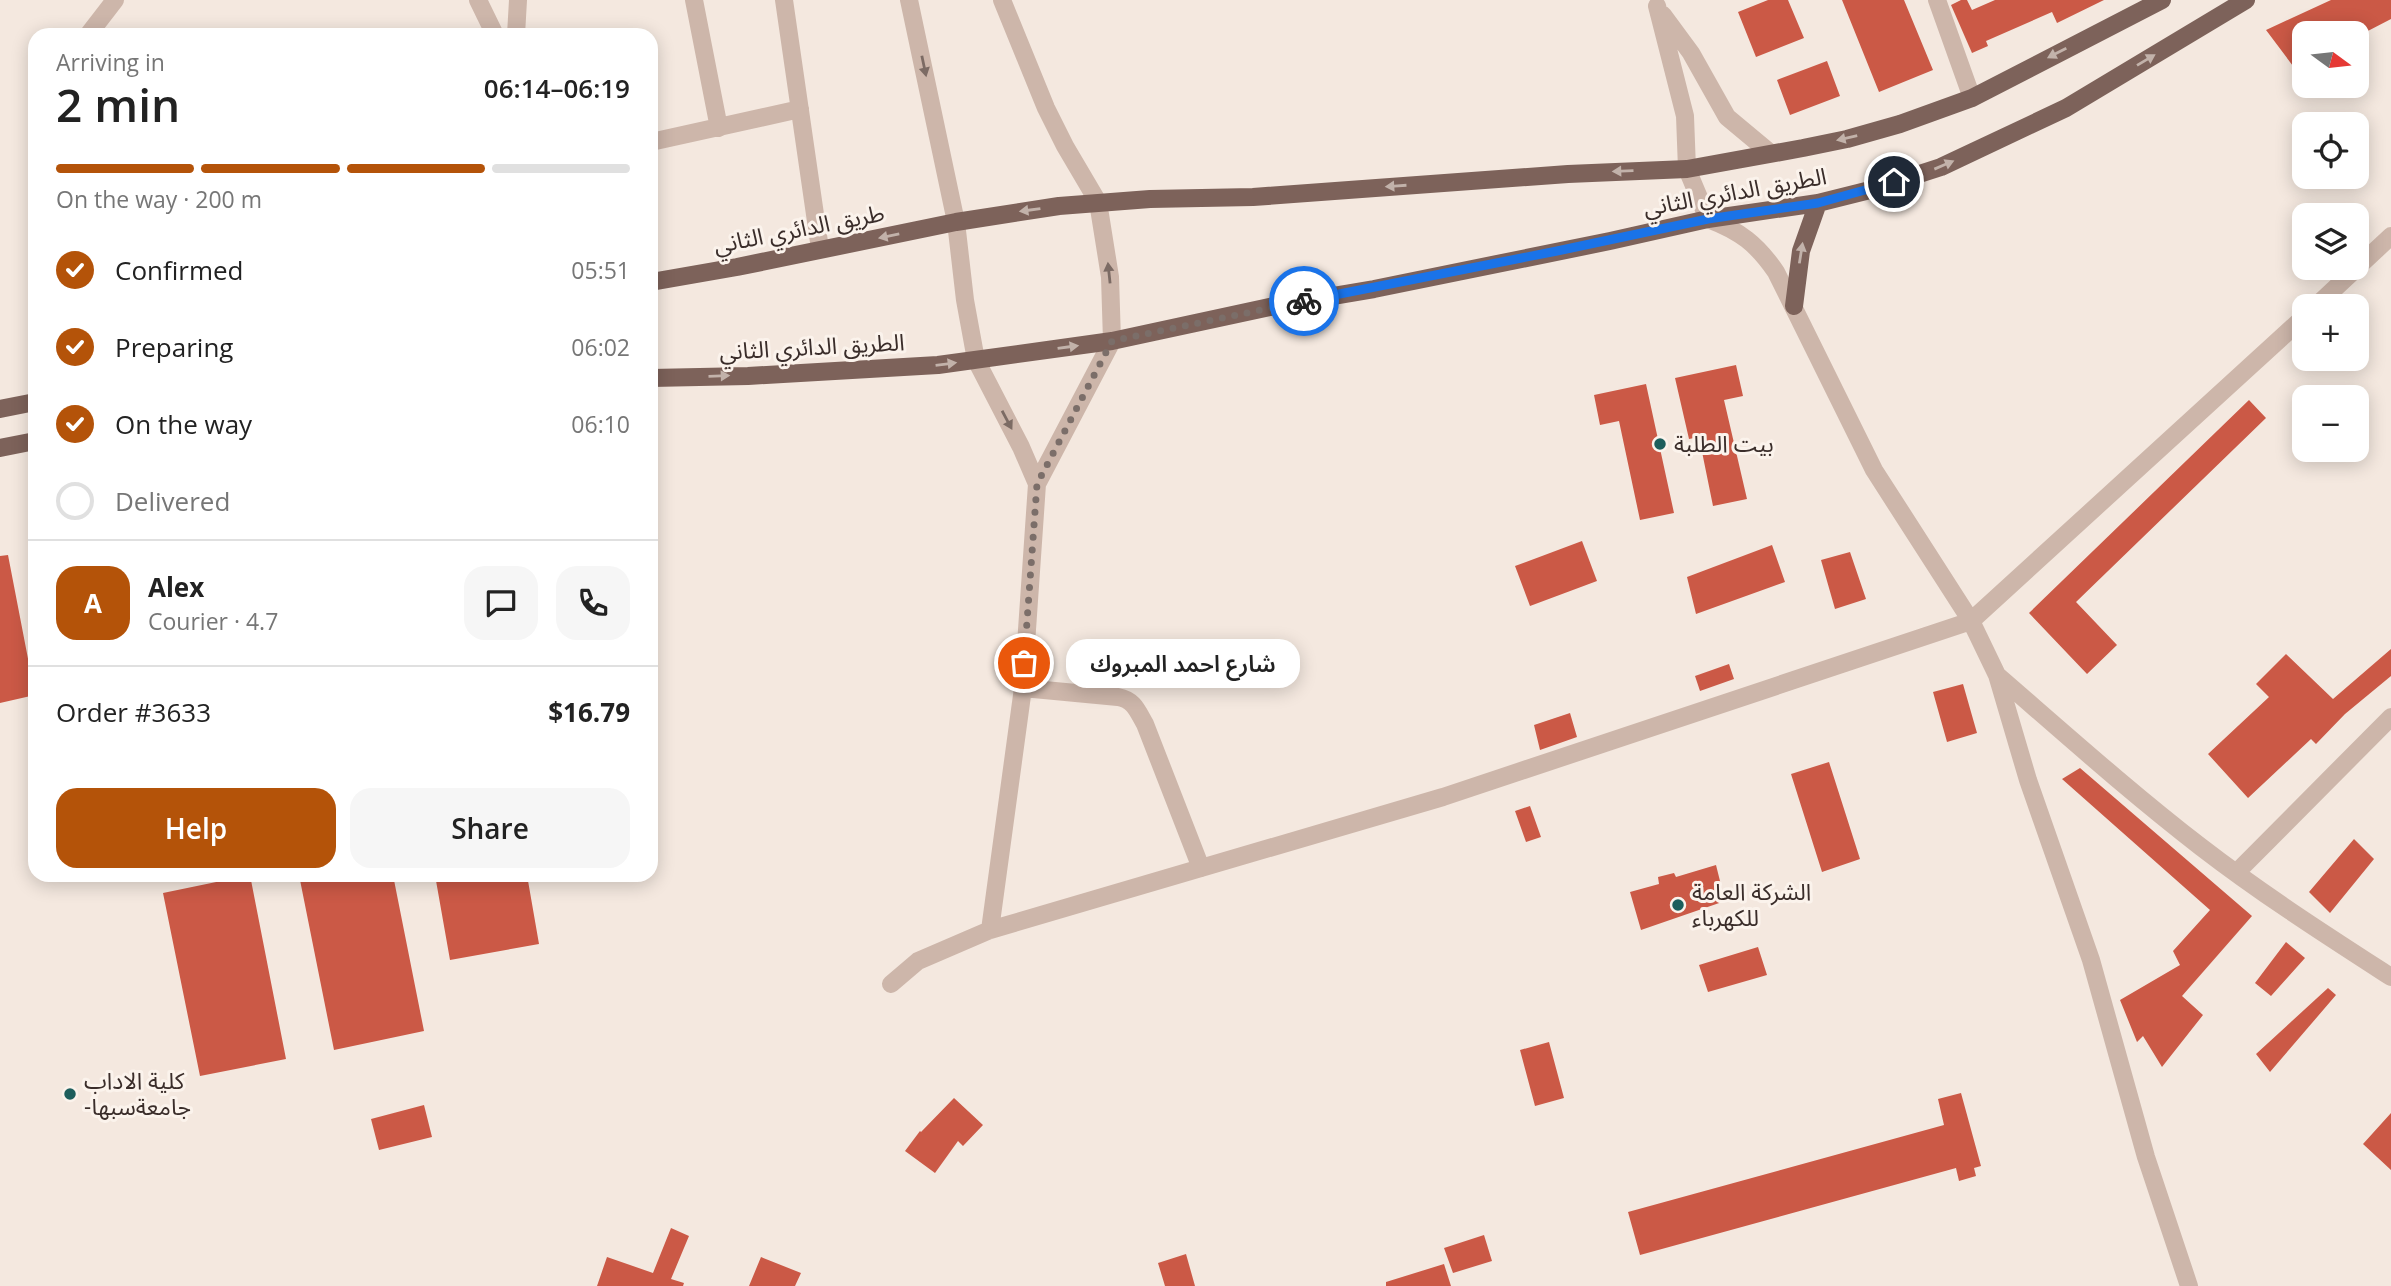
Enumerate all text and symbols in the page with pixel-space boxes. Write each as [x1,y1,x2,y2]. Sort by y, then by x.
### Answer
north arrow [2292,21,2370,98]
map controls [2292,21,2369,462]
text: Arriving in [56,46,165,78]
one-way arrow [2047,47,2067,58]
one-way arrow [2137,54,2156,66]
one-way arrow [918,55,929,77]
text: 06:14–06:19 [484,70,630,106]
text: 2 min [56,73,180,135]
button: locate [2292,112,2369,189]
one-way arrow [1836,133,1858,144]
pin [1864,152,1924,212]
street label: الطريق الدائري الثاني [1641,159,1829,225]
one-way arrow [1934,159,1955,170]
icon: home [1875,163,1913,201]
one-way arrow [1612,166,1634,177]
one-way arrow [1385,181,1407,192]
text: On the way · 200 m [56,183,262,215]
street label: طريق الدائري الثاني [711,196,887,263]
button: layers [2292,203,2369,280]
one-way arrow [1019,205,1041,216]
one-way arrow [878,230,900,241]
one-way arrow [1796,242,1807,264]
icon: check [56,251,94,289]
text: Confirmed [115,252,243,288]
text: 05:51 [571,254,630,286]
one-way arrow [1103,261,1114,283]
courier [1269,266,1339,336]
icon: bike [1285,282,1323,320]
button: + [2292,294,2369,371]
street label: الطريق الدائري الثاني [719,325,905,369]
icon: check [56,328,94,366]
text: Preparing [115,329,233,365]
text: 06:02 [571,331,630,363]
one-way arrow [1057,341,1079,352]
one-way arrow [935,358,957,369]
one-way arrow [708,371,730,382]
button: − [2292,385,2369,462]
icon: check [56,405,94,443]
text: On the way [115,406,252,442]
text: 06:10 [571,408,630,440]
one-way arrow [1001,410,1013,430]
place label: بيت الطلبة [1674,427,1774,459]
marker: بيت الطلبة [1652,436,1668,452]
text: Delivered [115,483,230,519]
button: chat [464,566,538,640]
button: phone [556,566,630,640]
text: Alex [148,569,204,605]
text: A [84,585,102,621]
text: Courier · 4.7 [148,605,278,637]
pin [994,633,1054,693]
callout: شارع احمد المبروك [1066,638,1300,688]
icon: bag [1005,644,1043,682]
text: شارع احمد المبروك [1090,647,1276,679]
text: Order #3633 [56,694,211,730]
text: $16.79 [548,694,630,730]
button: Help [56,788,336,868]
button: Share [350,788,630,868]
place label: الشركة العامة للكهرباء [1692,875,1811,933]
marker: الشركة العامة للكهرباء [1670,897,1686,913]
place label: كلية الاداب -جامعةسبها [84,1064,191,1122]
marker: كلية الاداب -جامعةسبها [62,1086,78,1102]

